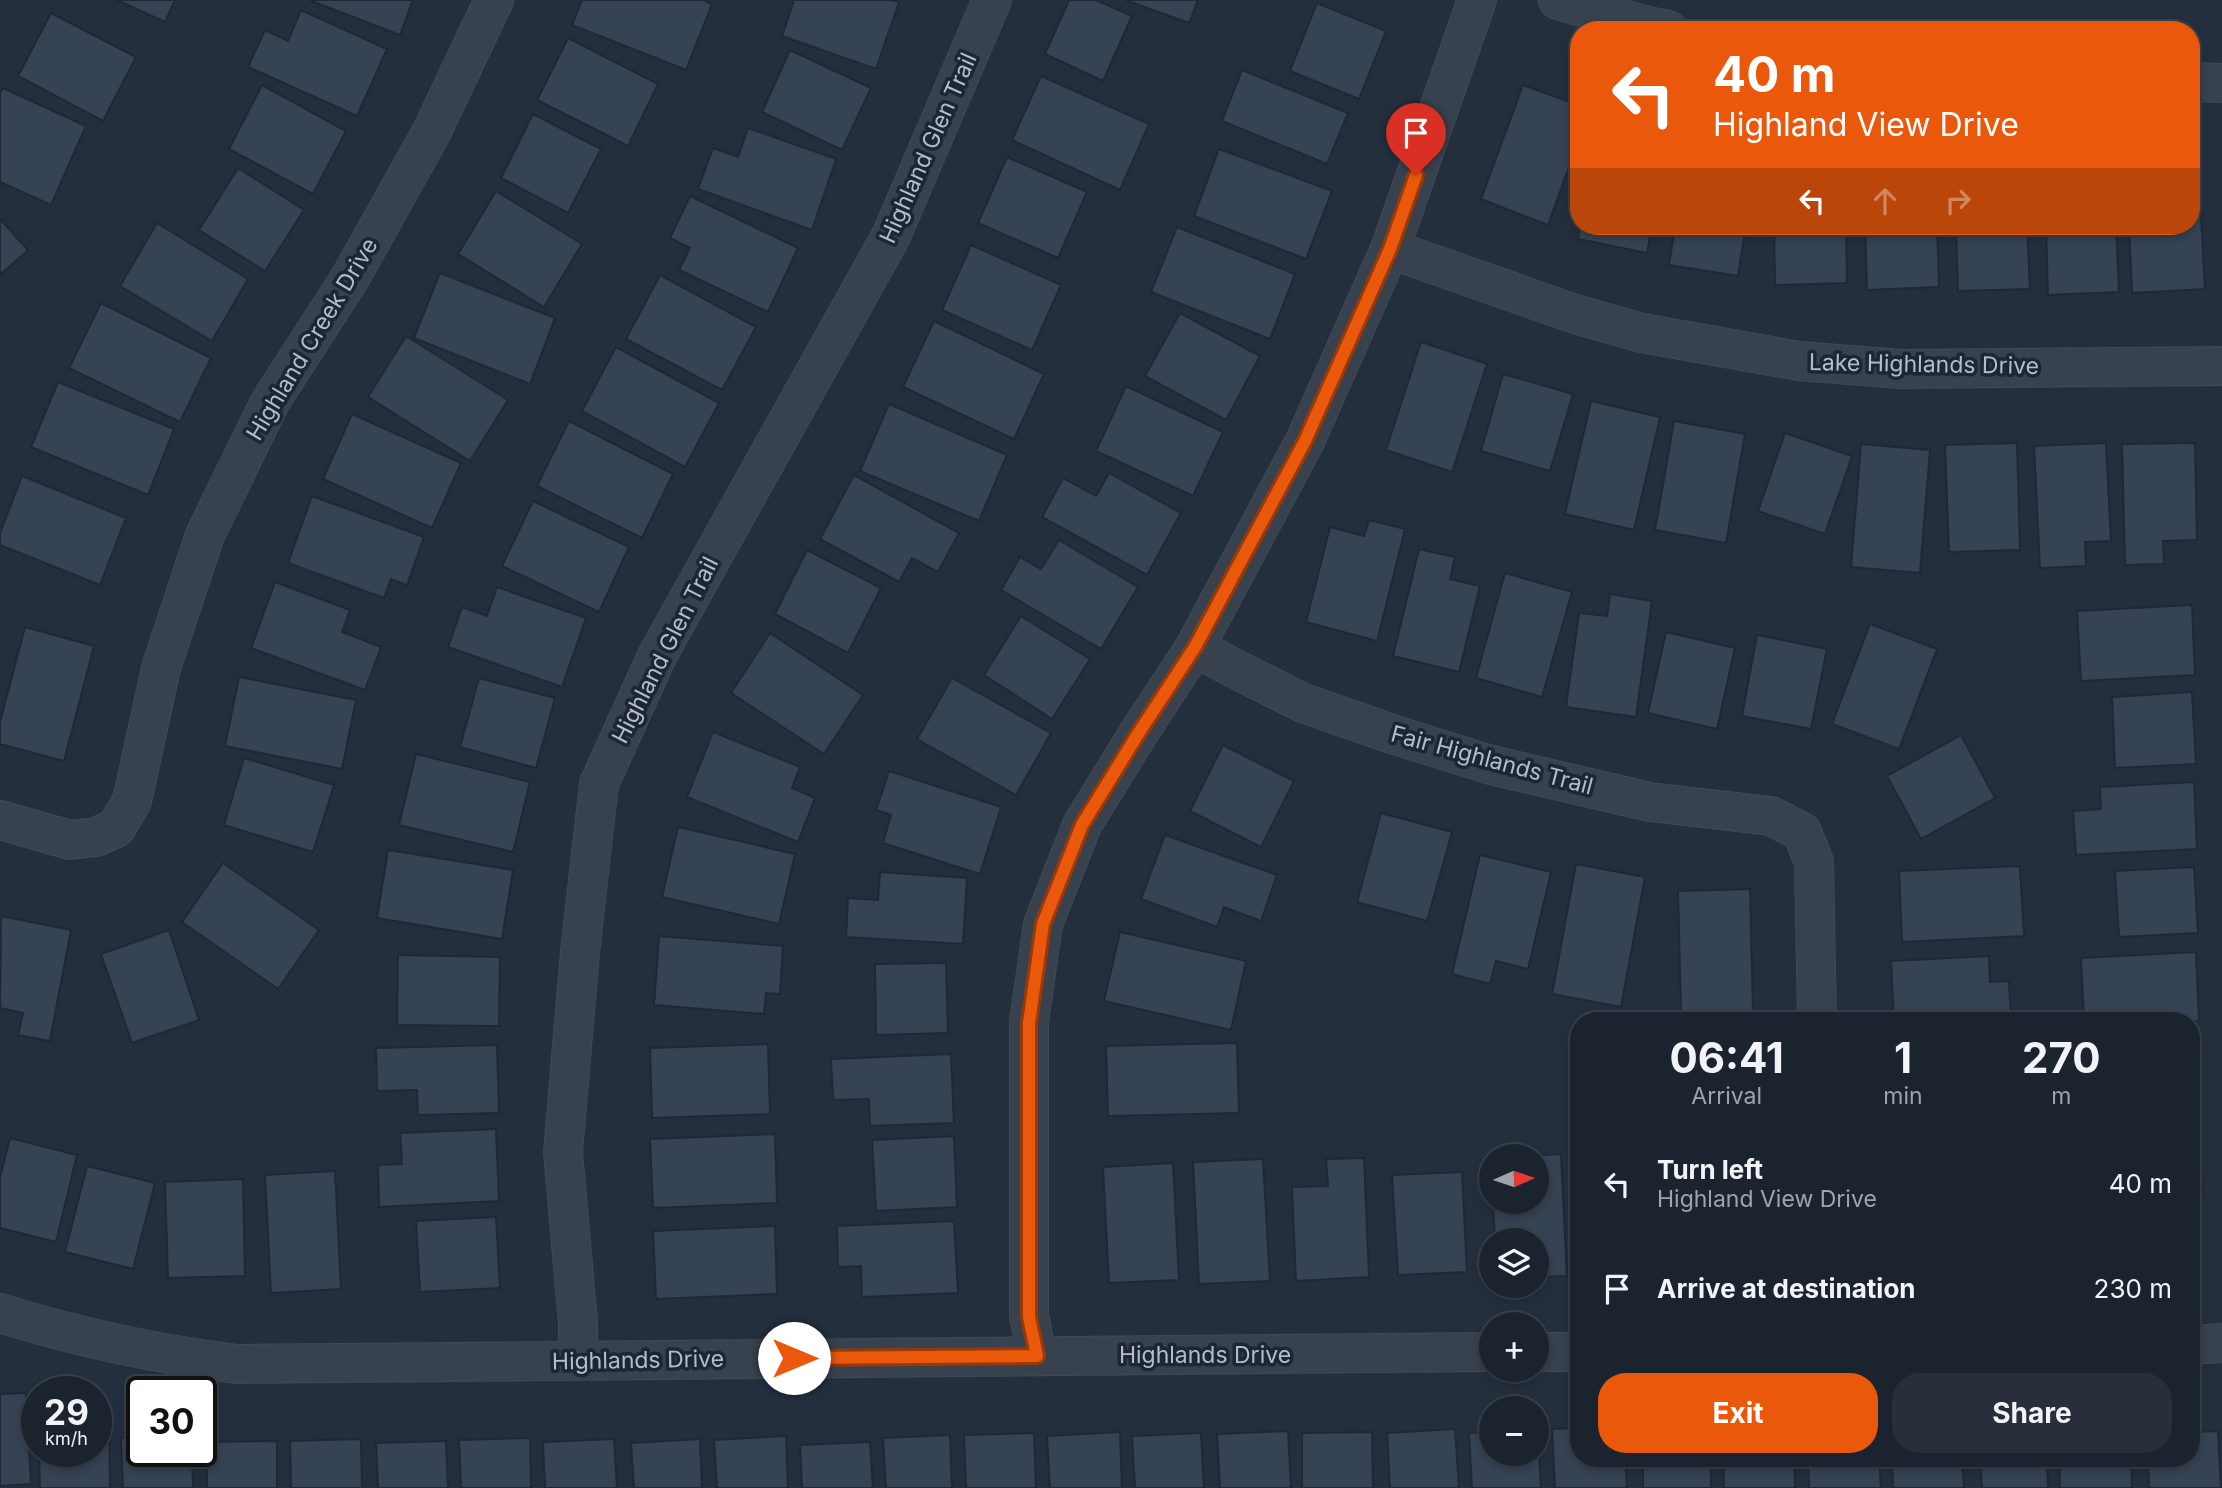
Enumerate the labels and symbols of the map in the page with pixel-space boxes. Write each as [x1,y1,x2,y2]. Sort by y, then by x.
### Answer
street label: Highland Glen Trail [873,48,983,248]
pin [1386,103,1446,175]
street label: Highland Creek Drive [240,233,384,445]
street label: Lake Highlands Drive [1809,348,2039,380]
street label: Highland Glen Trail [606,552,724,748]
street label: Fair Highlands Trail [1388,720,1596,800]
north arrow [1479,1144,1549,1214]
position arrow [757,1321,831,1395]
street label: Highlands Drive [1119,1341,1291,1369]
street label: Highlands Drive [552,1344,724,1376]
speed limit sign: 30 [126,1376,217,1467]

